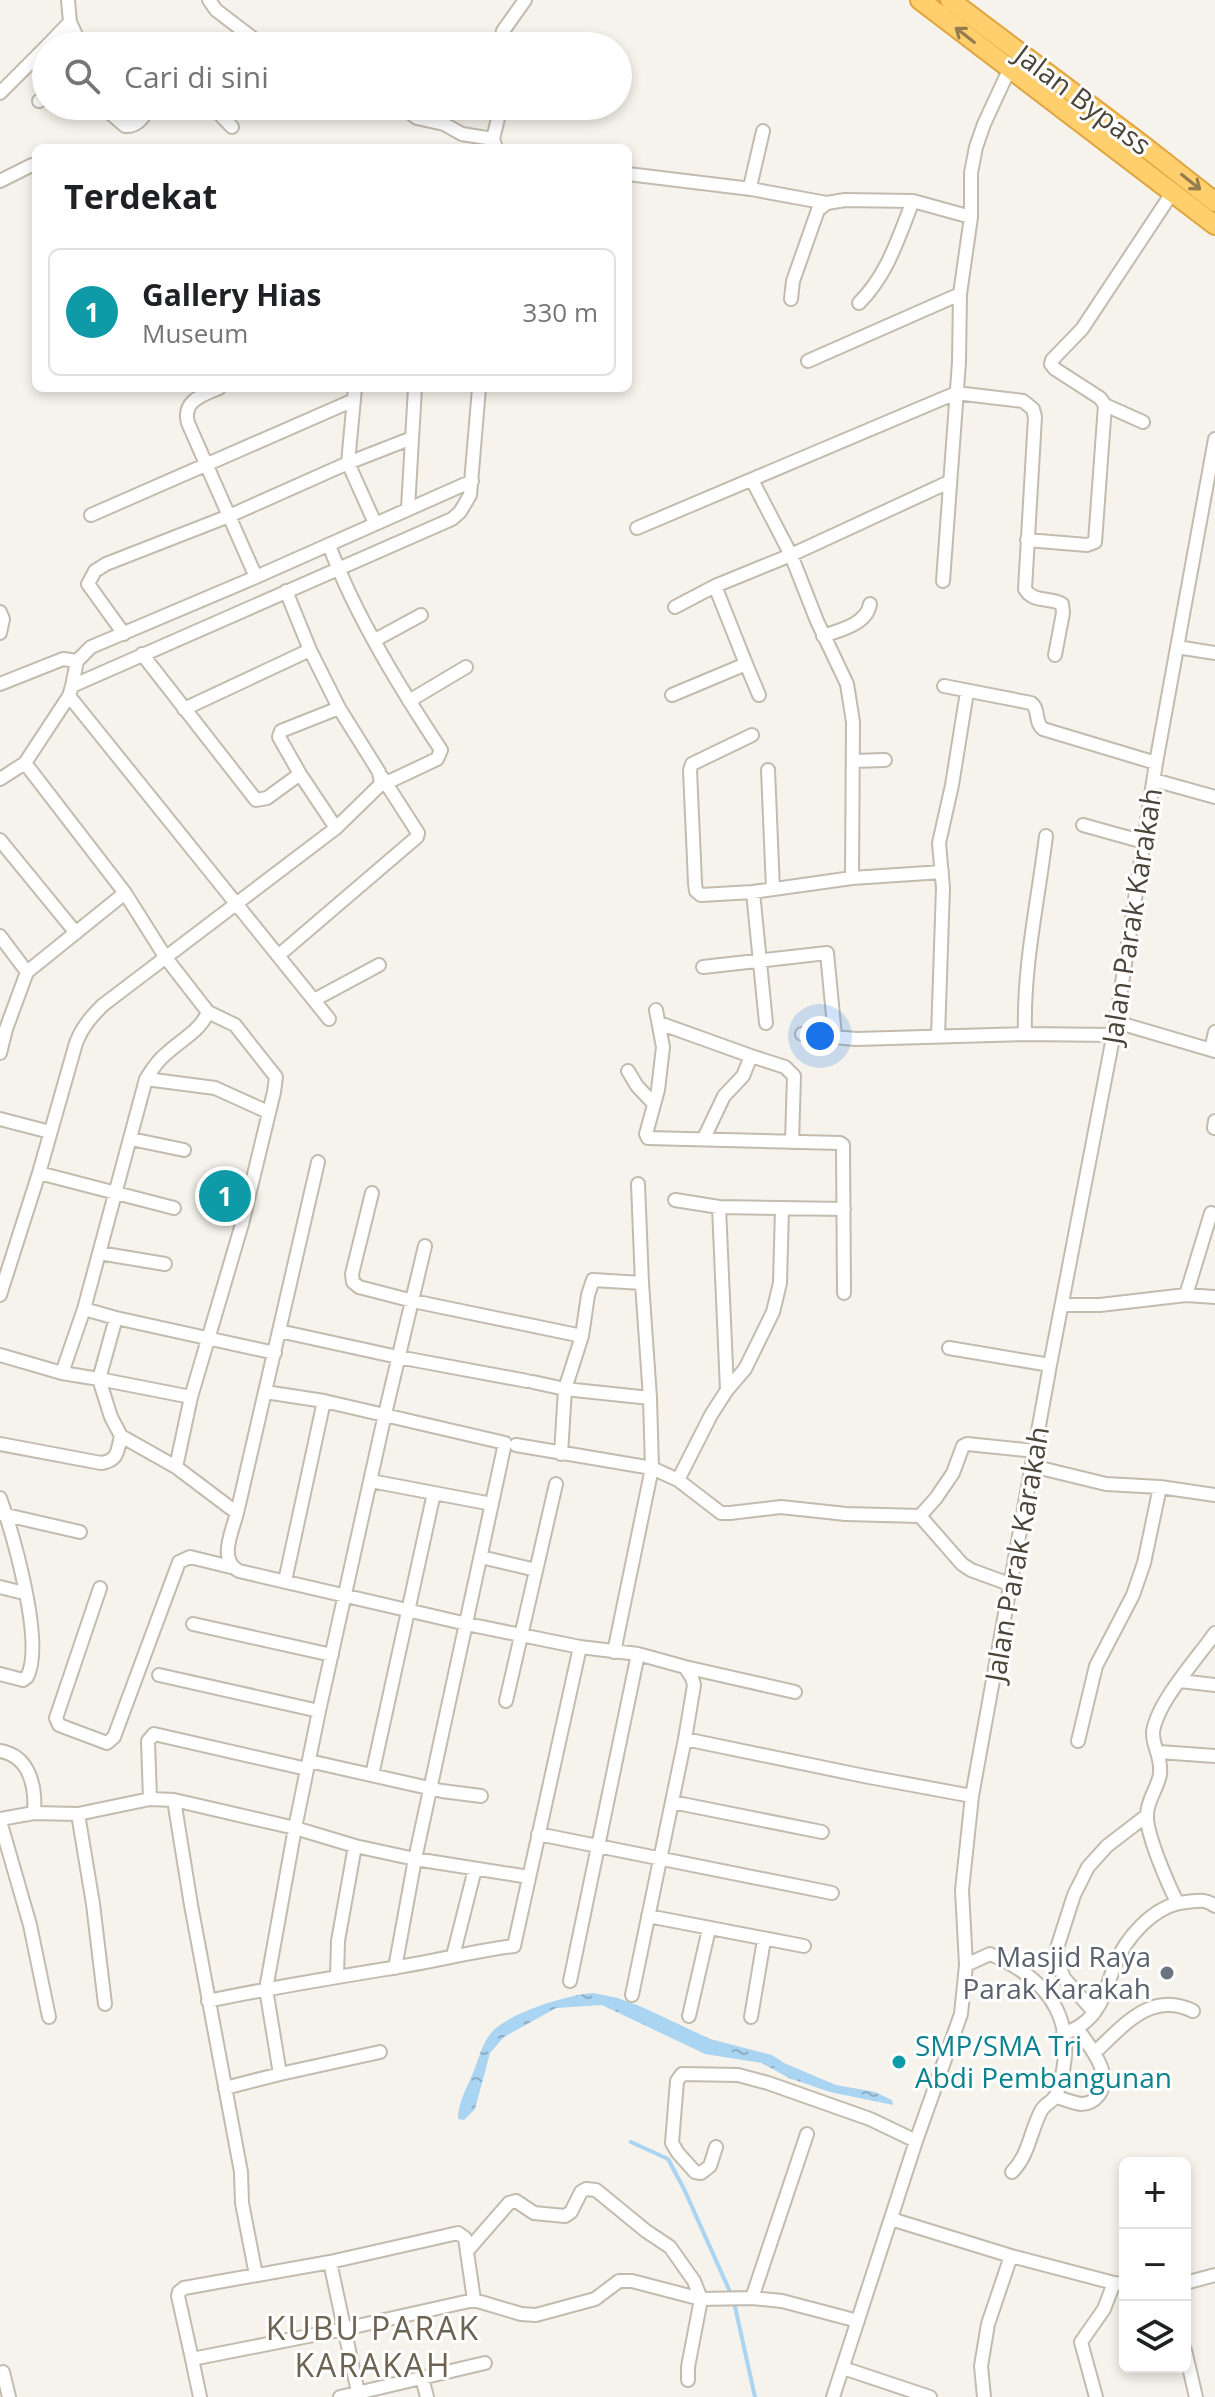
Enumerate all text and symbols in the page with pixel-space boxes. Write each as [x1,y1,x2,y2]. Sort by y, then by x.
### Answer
one-way arrow [955,26,976,44]
search box [32,32,632,120]
street label: Jalan Bypass [1005,34,1160,163]
icon: search [60,54,104,98]
text: Cari di sini [124,56,269,97]
text: Terdekat [64,173,217,219]
one-way arrow [1180,173,1200,191]
text: Gallery Hias [142,274,322,315]
text: 1 [85,294,99,330]
text: 330 m [523,294,598,330]
text: Museum [142,315,248,351]
street label: Jalan Parak Karakah [1092,785,1170,1050]
your location [800,1016,840,1056]
pin: 1 [199,1166,251,1226]
street label: Jalan Parak Karakah [974,1423,1057,1687]
place label: Masjid Raya Parak Karakah [962,1937,1151,2007]
marker: Masjid Raya Parak Karakah [1158,1964,1176,1982]
place label: SMP/SMA Tri Abdi Pembangunan [915,2026,1172,2096]
marker: SMP/SMA Tri Abdi Pembangunan [890,2053,908,2071]
map controls [1119,2157,1191,2373]
button: + [1119,2157,1191,2229]
button: − [1119,2229,1191,2301]
button: layers [1119,2301,1191,2373]
district label: KUBU PARAK KARAKAH [266,2306,480,2386]

